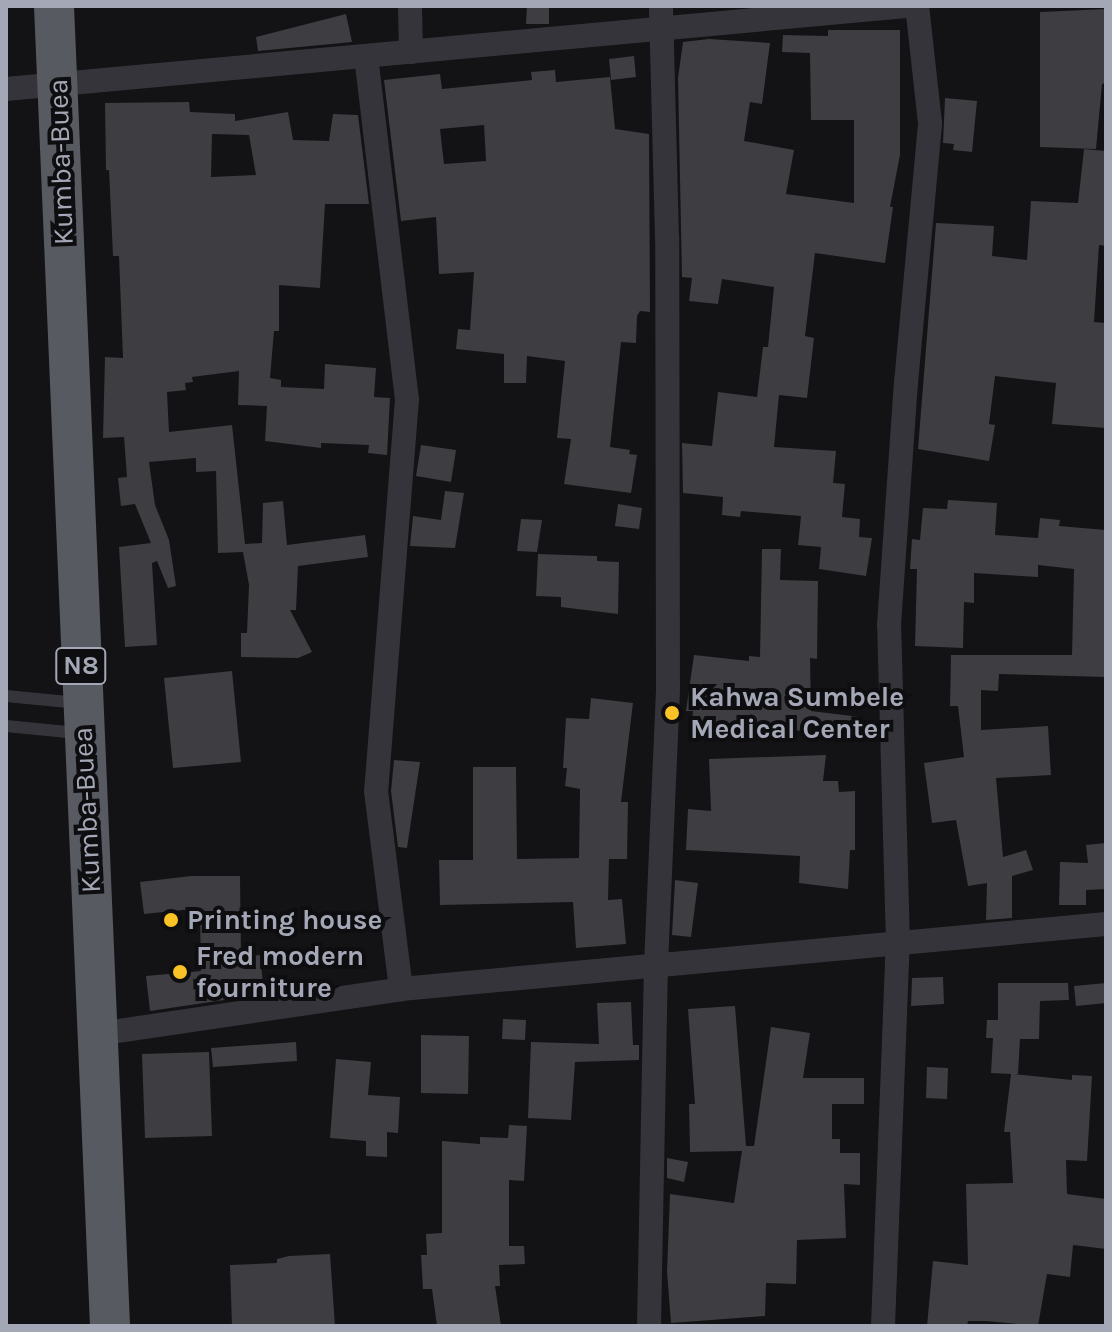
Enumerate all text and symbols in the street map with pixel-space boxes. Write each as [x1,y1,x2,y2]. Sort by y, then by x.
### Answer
street label: Kumba-Buea [41,78,81,246]
road number: N8 [55,644,107,688]
place label: Kahwa Sumbele Medical Center [690,680,904,746]
marker: Kahwa Sumbele Medical Center [661,702,683,724]
street label: Kumba-Buea [66,726,108,894]
place label: Printing house [187,903,382,937]
marker: Printing house [162,911,180,929]
place label: Fred modern fourniture [196,939,364,1005]
marker: Fred modern fourniture [171,963,189,981]

